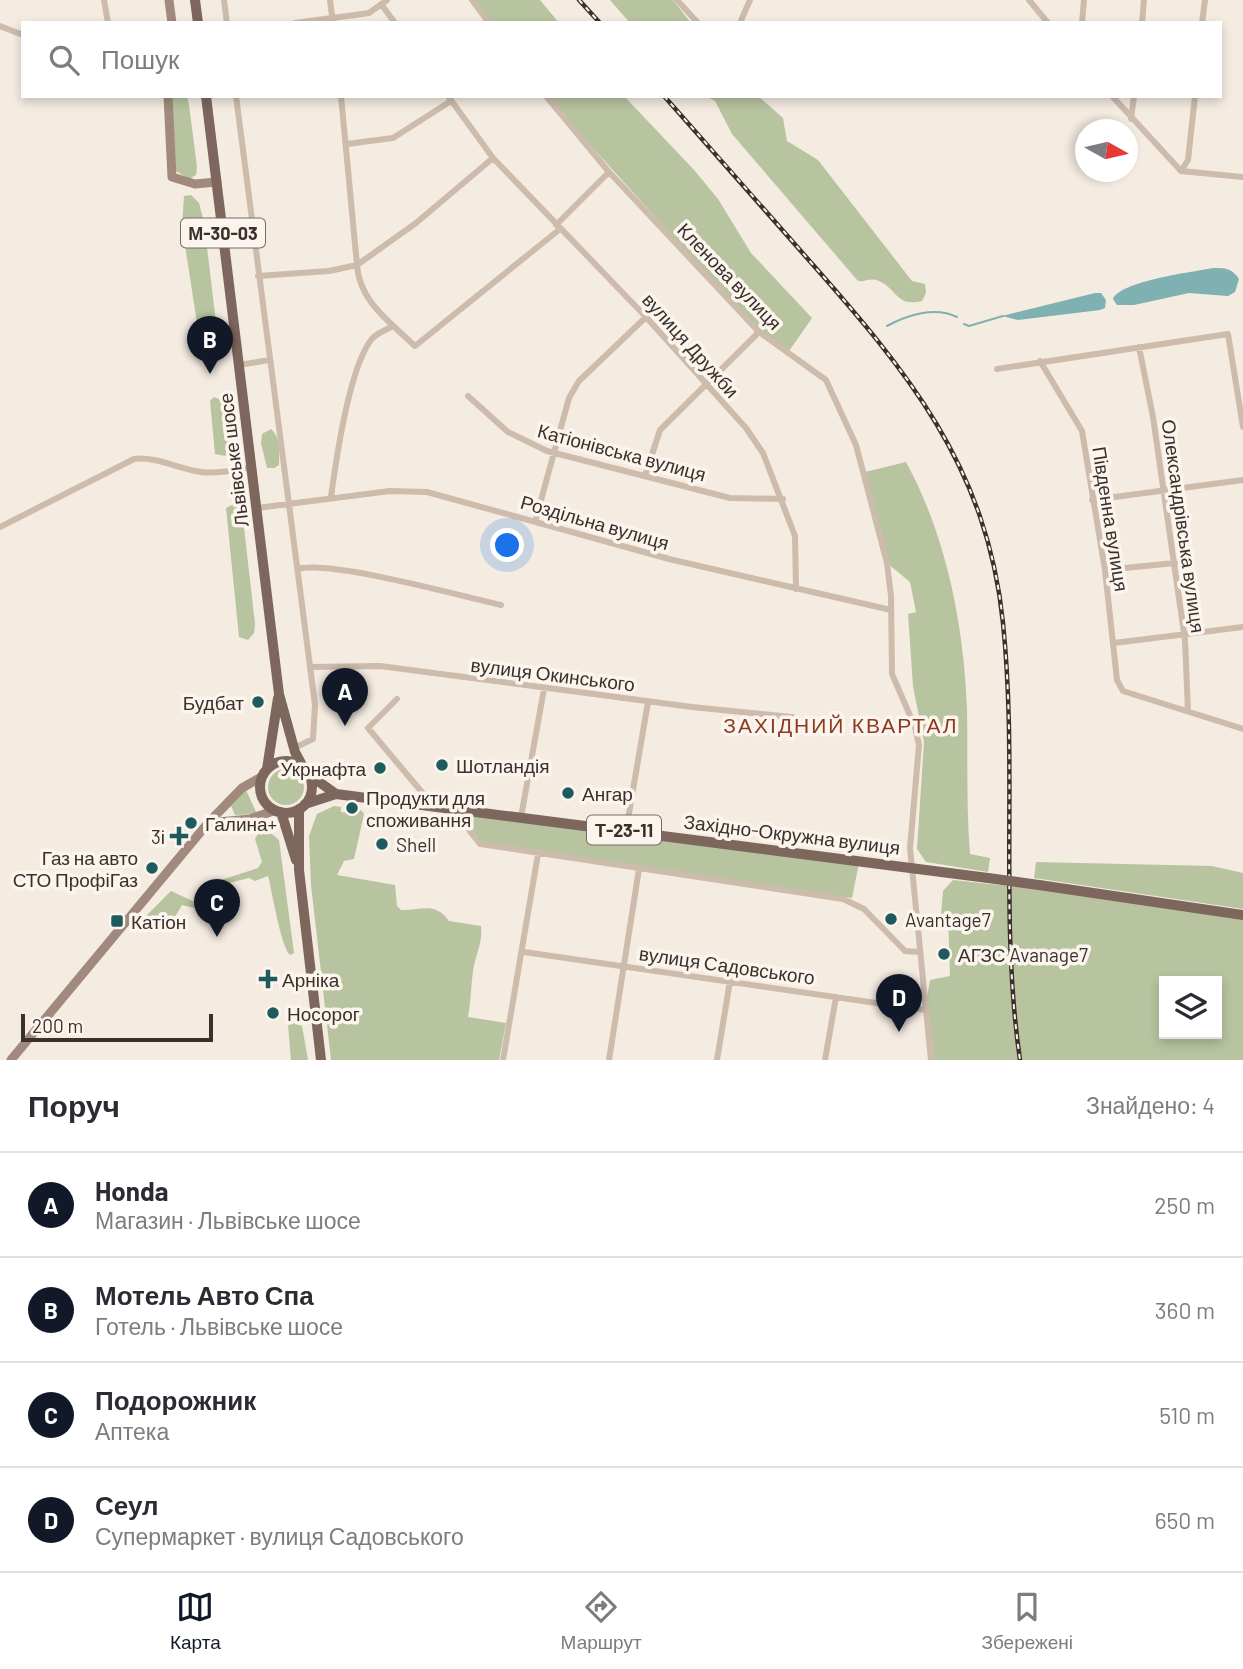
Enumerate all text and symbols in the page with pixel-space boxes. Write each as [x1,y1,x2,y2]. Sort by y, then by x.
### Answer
search box [21,21,1222,98]
icon: search [45,41,83,79]
text: Пошук [101,43,179,74]
north arrow [1075,119,1138,182]
road number: М-30-03 [181,218,265,247]
street label: Кленова вулиця [673,218,787,334]
street label: вулиця Дружби [638,288,744,402]
pin: B [187,316,233,374]
street label: Львівське шосе [213,392,253,528]
street label: Катіонівська вулиця [535,418,709,486]
street label: Олександрівська вулиця [1158,418,1210,634]
street label: Південна вулиця [1088,445,1134,593]
street label: Роздільна вулиця [518,490,672,554]
your location [490,528,524,562]
street label: вулиця Окинського [470,653,636,695]
pin: A [322,668,368,726]
place label: Будбат [183,691,244,714]
marker: Будбат [250,694,266,710]
district label: ЗАХІДНИЙ КВАРТАЛ [723,712,959,737]
place label: Шотландія [456,754,550,777]
place label: Укрнафта [281,757,366,780]
marker: Шотландія [434,757,450,773]
marker: Укрнафта [372,760,388,776]
place label: Ангар [582,782,633,805]
marker: Ангар [560,785,576,801]
place label: Продукти для споживання [366,786,485,831]
marker: Продукти для споживання [344,800,360,816]
street label: Західно-Окружна вулиця [683,809,901,859]
place label: Галина+ [205,812,277,835]
marker: Галина+ [183,815,199,831]
road number: Т-23-11 [587,816,661,844]
place label: 3і [151,825,165,848]
marker: 3і [171,828,187,844]
place label: Shell [396,833,436,856]
marker: Shell [374,836,390,852]
place label: Газ на авто СТО ПрофіГаз [13,846,138,891]
marker: Газ на авто СТО ПрофіГаз [144,860,160,876]
pin: C [194,879,240,937]
place label: Avantage7 [905,908,991,931]
place label: Катіон [131,910,186,933]
marker: Avantage7 [883,911,899,927]
marker: Катіон [109,913,125,929]
street label: вулиця Садовського [638,941,816,989]
place label: АГЗС Avanage7 [958,943,1088,966]
marker: АГЗС Avanage7 [936,946,952,962]
place label: Арніка [282,968,340,991]
marker: Арніка [260,971,276,987]
pin: D [876,974,922,1032]
map controls [1159,976,1222,1039]
button: layers [1159,976,1222,1039]
place label: Носорог [287,1002,360,1025]
marker: Носорог [265,1005,281,1021]
scale bar [21,1011,214,1043]
text: 200 m [32,1014,83,1037]
text: Поруч [28,1087,120,1123]
text: Знайдено: 4 [1086,1091,1215,1119]
text: Honda [95,1175,168,1206]
text: A [43,1191,59,1219]
text: 250 m [1154,1191,1215,1219]
text: Магазин · Львівське шосе [95,1206,361,1234]
text: Мотель Авто Спа [95,1279,314,1310]
text: B [44,1296,58,1324]
text: 360 m [1155,1296,1215,1324]
text: Готель · Львівське шосе [95,1312,343,1340]
text: Подорожник [95,1384,256,1415]
text: C [44,1401,58,1429]
text: 510 m [1159,1401,1215,1429]
text: Аптека [95,1417,169,1445]
text: Сеул [95,1489,159,1520]
text: D [44,1506,58,1534]
text: 650 m [1155,1506,1215,1534]
text: Супермаркет · вулиця Садовського [95,1522,464,1550]
tab: Карта [170,1588,221,1654]
tab: Маршрут [561,1588,642,1654]
tab: Збережені [981,1588,1073,1654]

